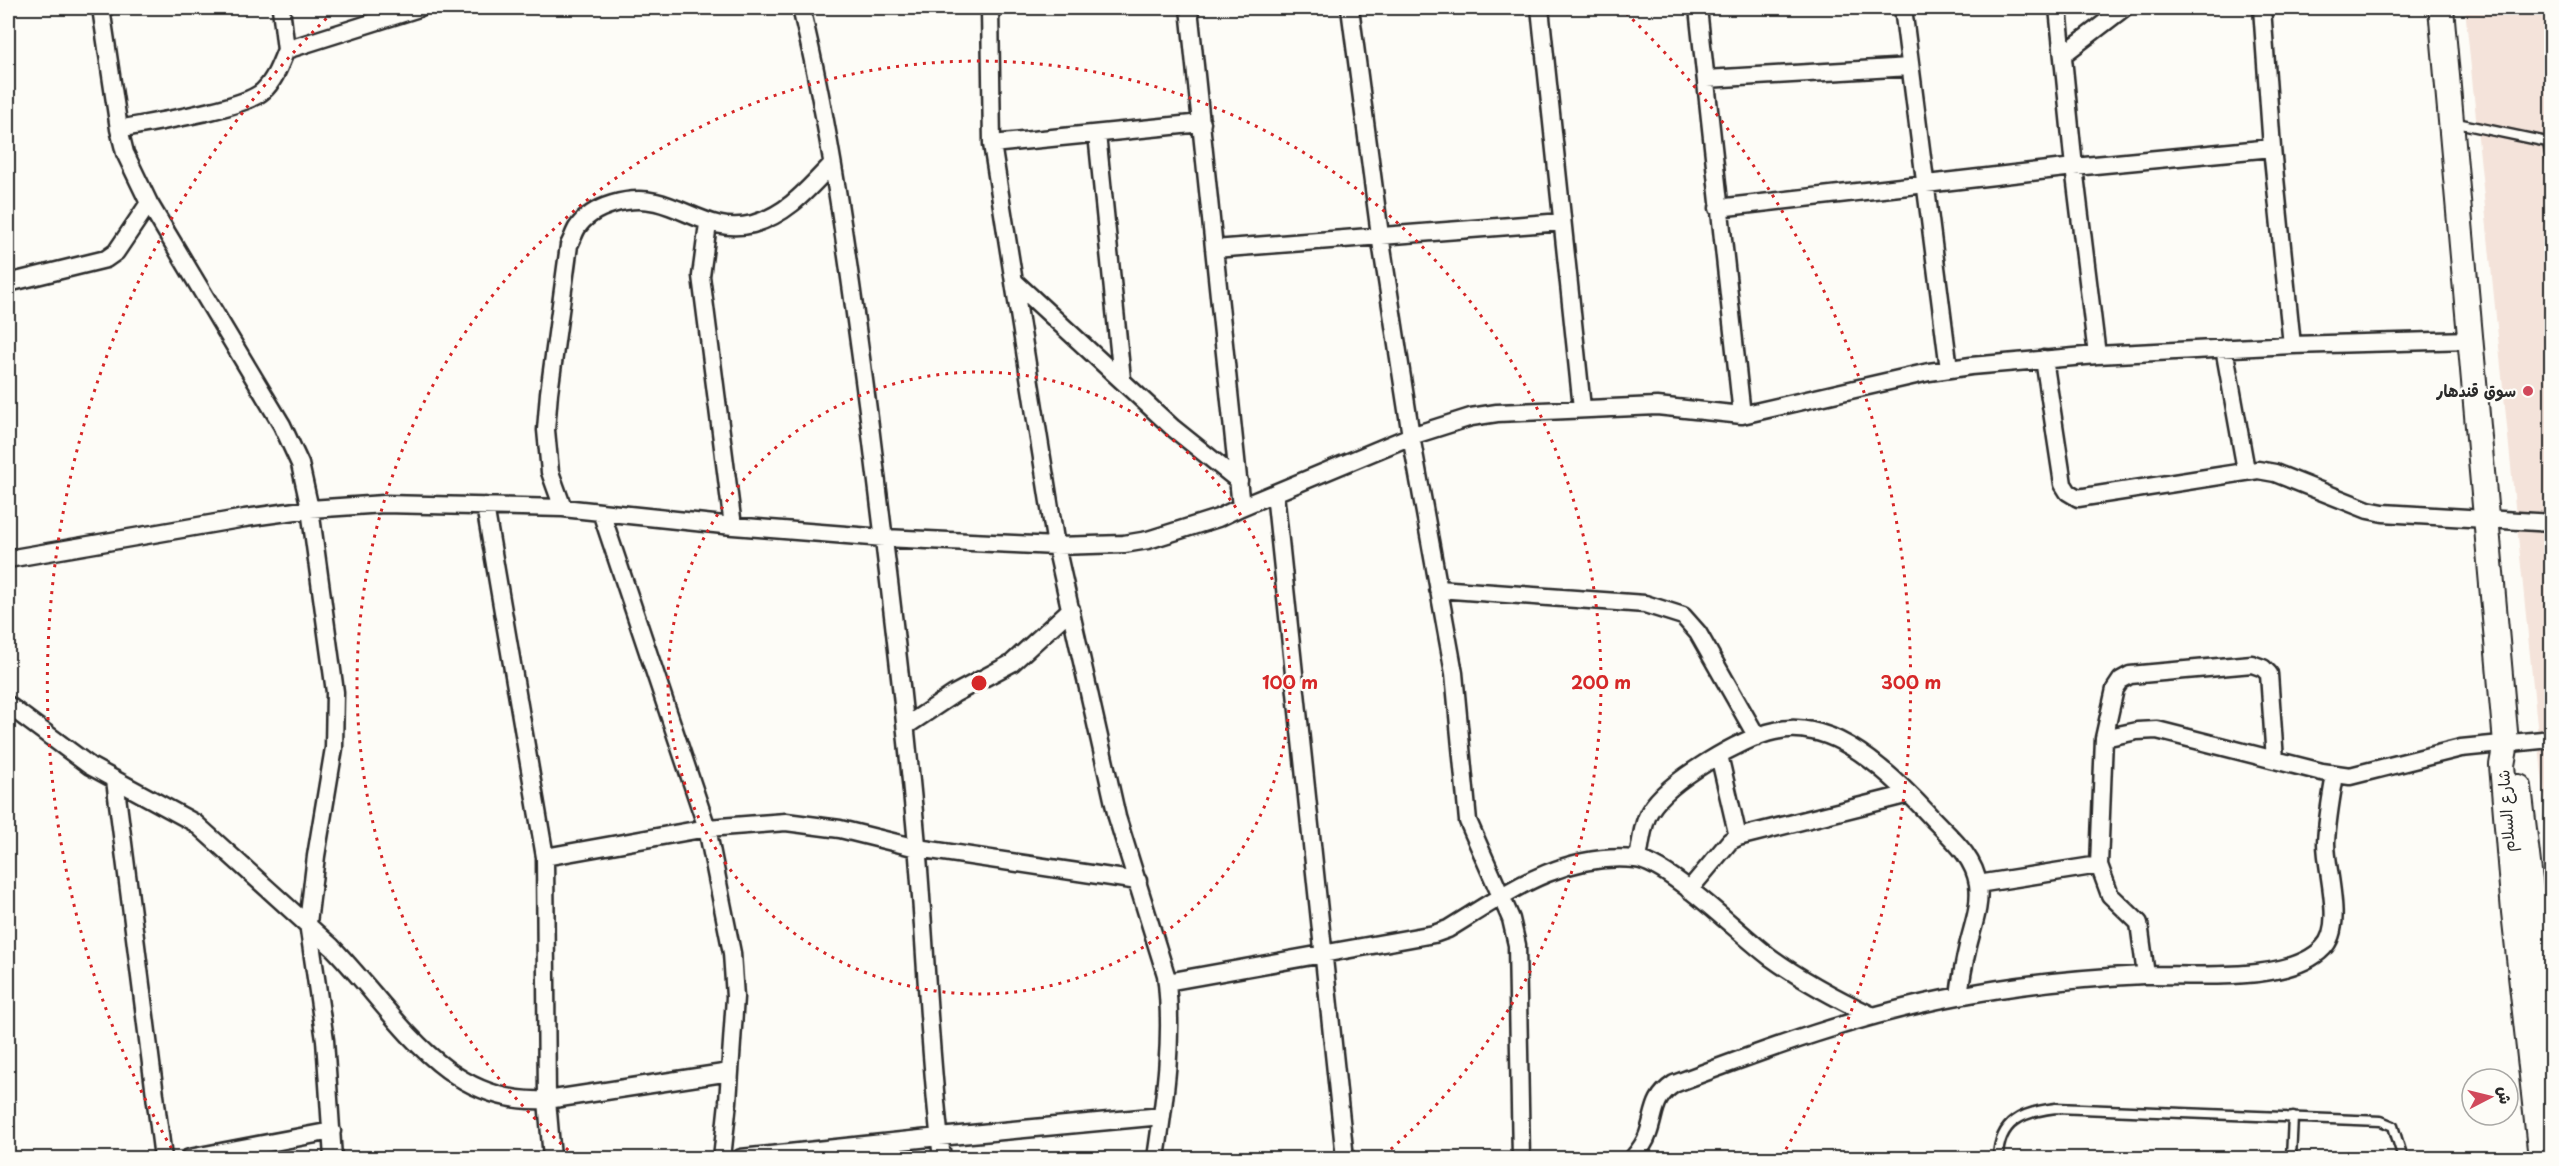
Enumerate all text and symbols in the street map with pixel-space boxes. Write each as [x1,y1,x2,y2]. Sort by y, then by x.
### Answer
place label: سوق قندهار [2436,378,2516,402]
marker: سوق قندهار [2521,384,2535,398]
text: 100 m [1262,668,1318,695]
text: 200 m [1571,668,1631,695]
text: 300 m [1881,668,1941,695]
centre of rings [969,673,989,693]
street label: شارع السلام [2490,769,2522,853]
north arrow [2460,1067,2520,1127]
text: ش [2493,1085,2519,1105]

